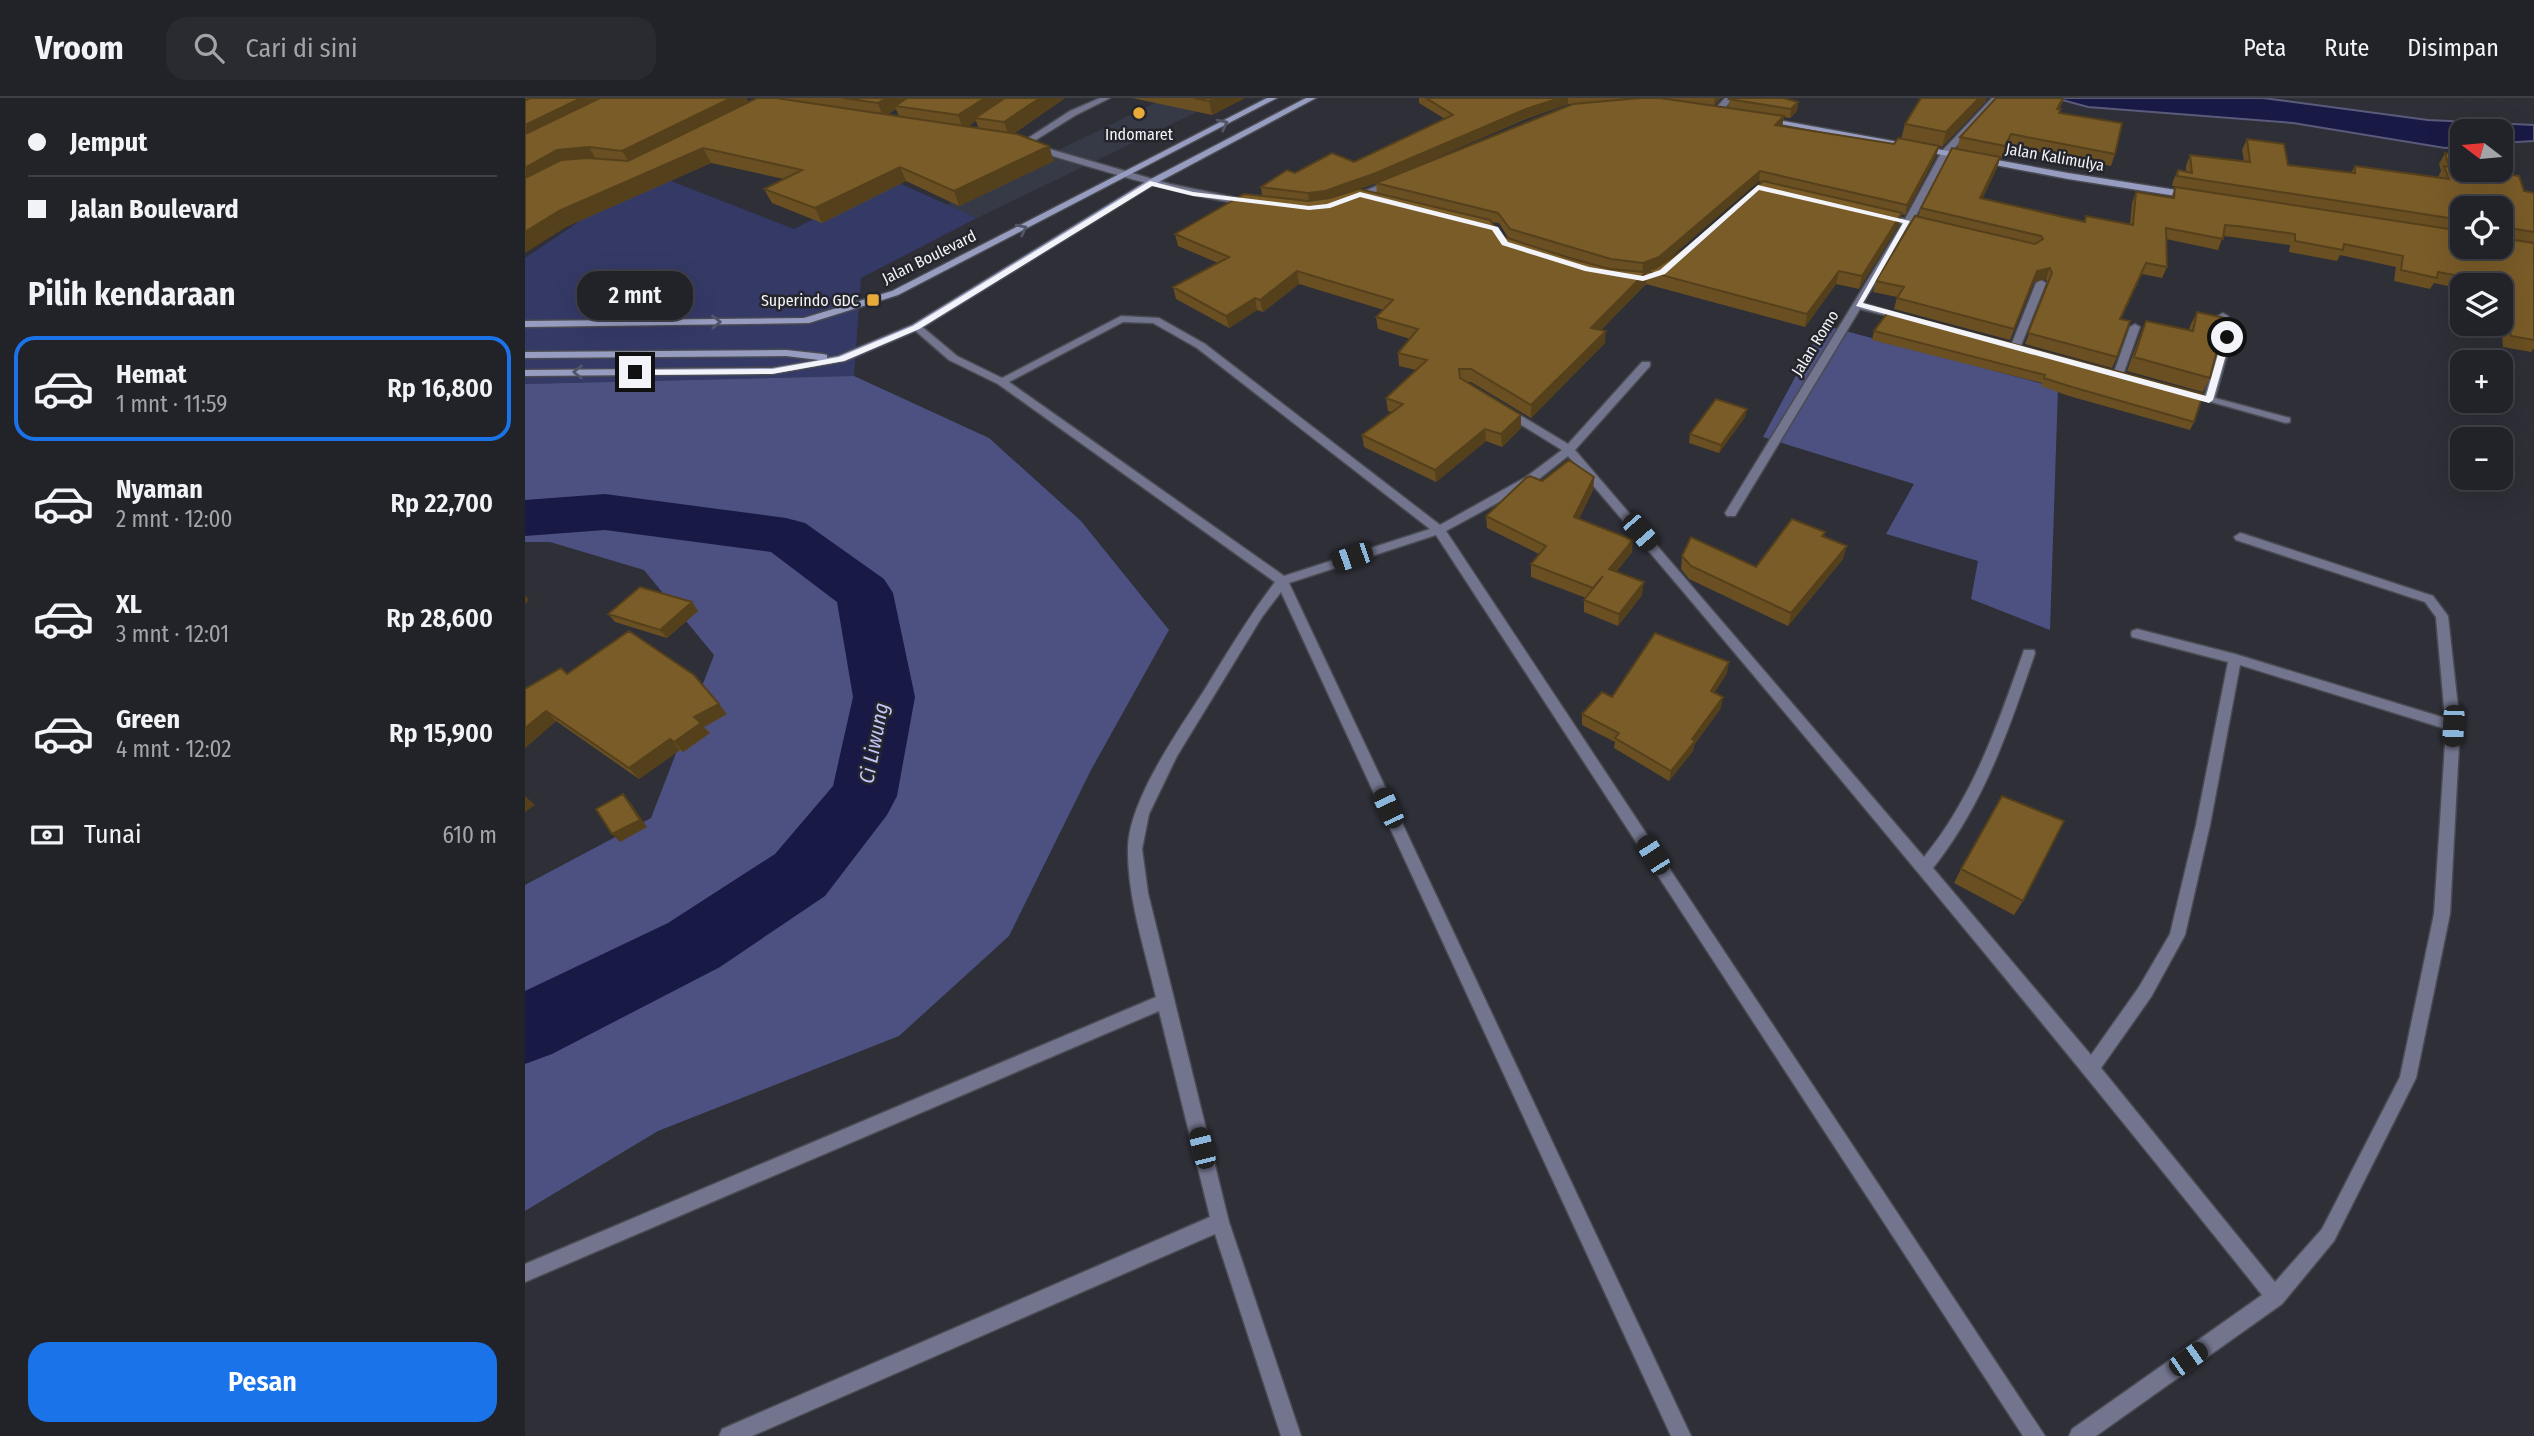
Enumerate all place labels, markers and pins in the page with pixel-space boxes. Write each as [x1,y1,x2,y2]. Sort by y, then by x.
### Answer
marker: Indomaret [1131,105,1147,121]
place label: Indomaret [1105,125,1174,144]
place label: Superindo GDC [761,291,859,310]
marker: Superindo GDC [865,292,881,308]

